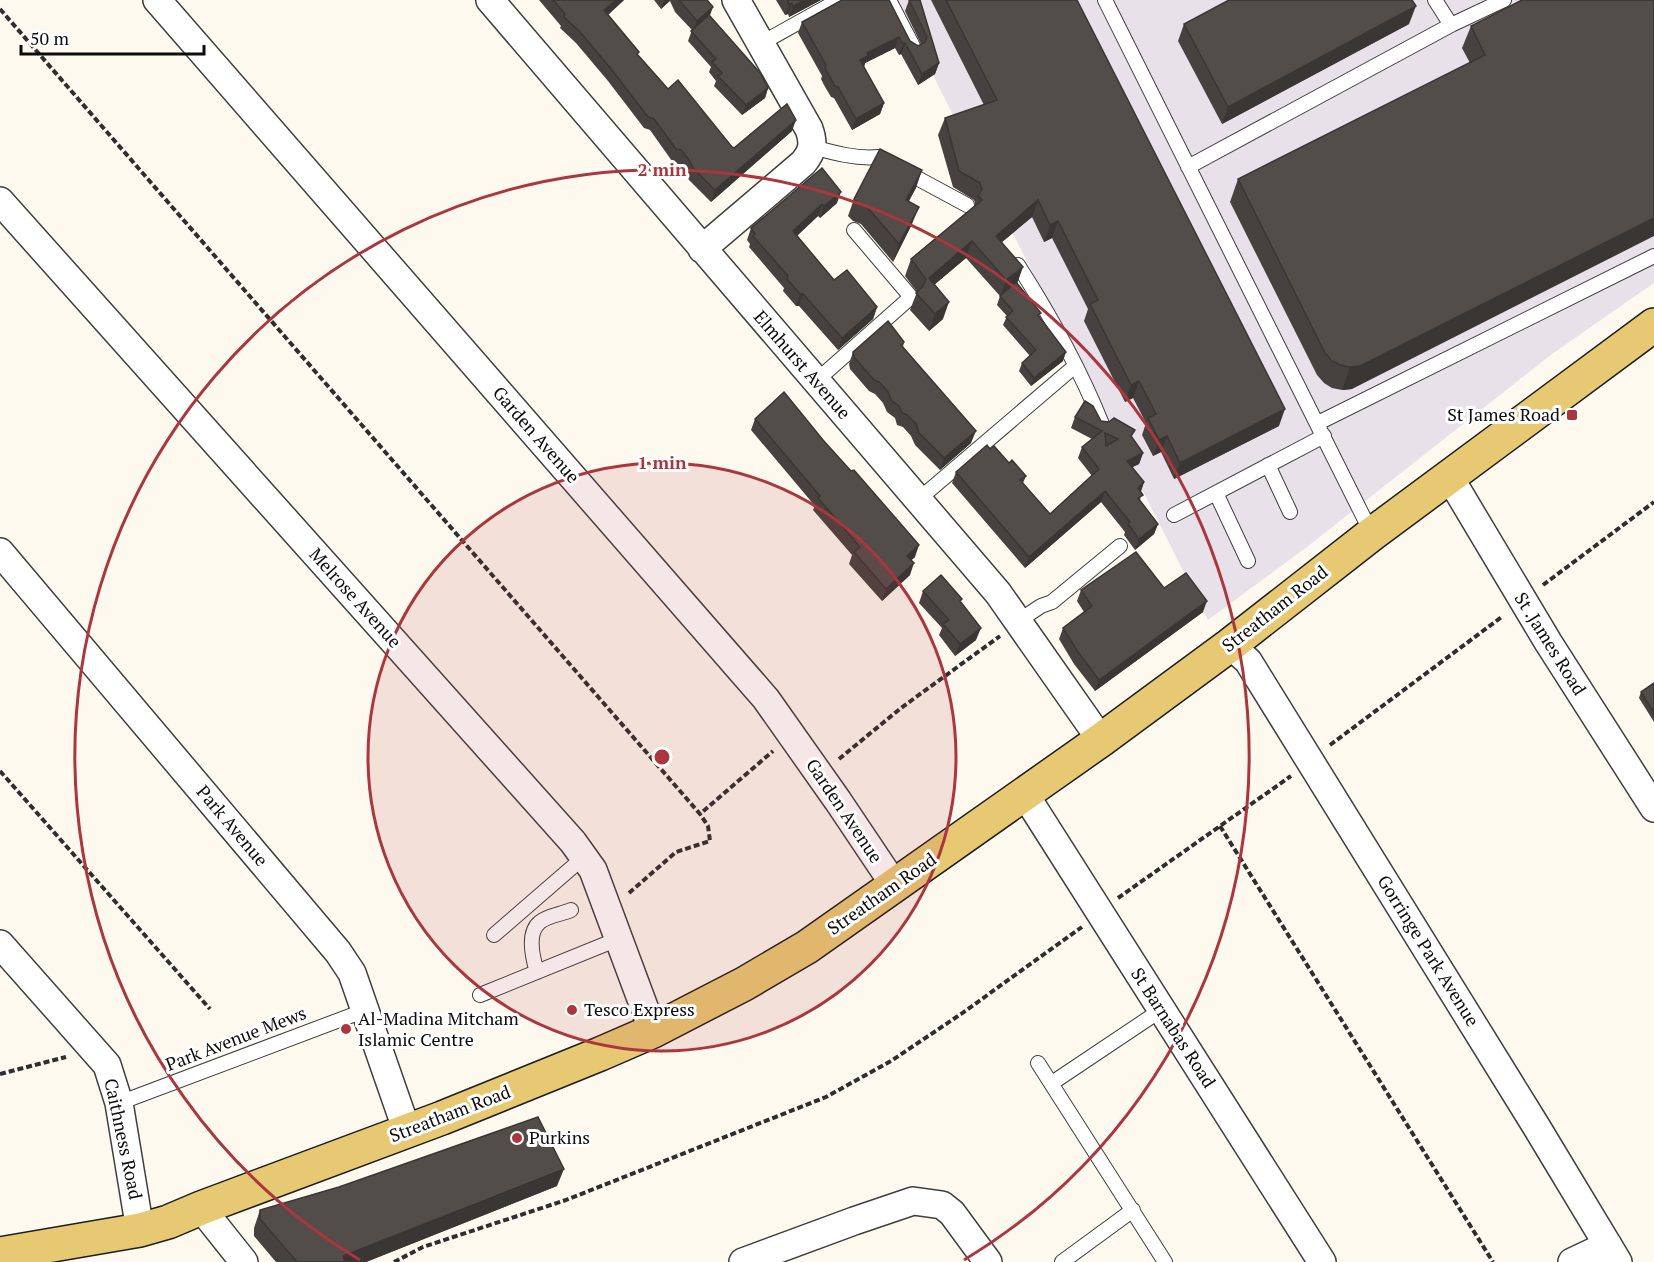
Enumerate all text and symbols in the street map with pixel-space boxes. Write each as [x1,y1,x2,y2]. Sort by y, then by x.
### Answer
scale bar [21,18,204,56]
text: 50 m [30,26,70,50]
text: 2 min [637,157,687,181]
street label: Elmhurst Avenue [749,305,857,424]
street label: Garden Avenue [488,381,586,488]
place label: St James Road [1447,402,1560,426]
marker: St James Road [1565,408,1579,422]
text: 1 min [637,450,687,474]
street label: Melrose Avenue [304,542,407,652]
street label: Streatham Road [1217,559,1332,657]
street label: St .James Road [1510,587,1592,700]
centre of rings [652,747,672,767]
street label: Garden Avenue [801,754,889,867]
street label: Park Avenue [192,780,274,871]
street label: Streatham Road [822,847,941,940]
street label: Gorringe Park Avenue [1373,870,1485,1031]
street label: St Barnabas Road [1126,963,1222,1092]
place label: Tesco Express [584,997,695,1021]
street label: Park Avenue Mews [162,1000,309,1076]
marker: Tesco Express [565,1003,579,1017]
place label: Al-Madina Mitcham Islamic Centre [358,1006,519,1051]
marker: Al-Madina Mitcham Islamic Centre [339,1022,353,1036]
street label: Caithness Road [99,1076,149,1202]
street label: Streatham Road [386,1079,514,1147]
place label: Purkins [529,1125,590,1149]
marker: Purkins [510,1131,524,1145]

